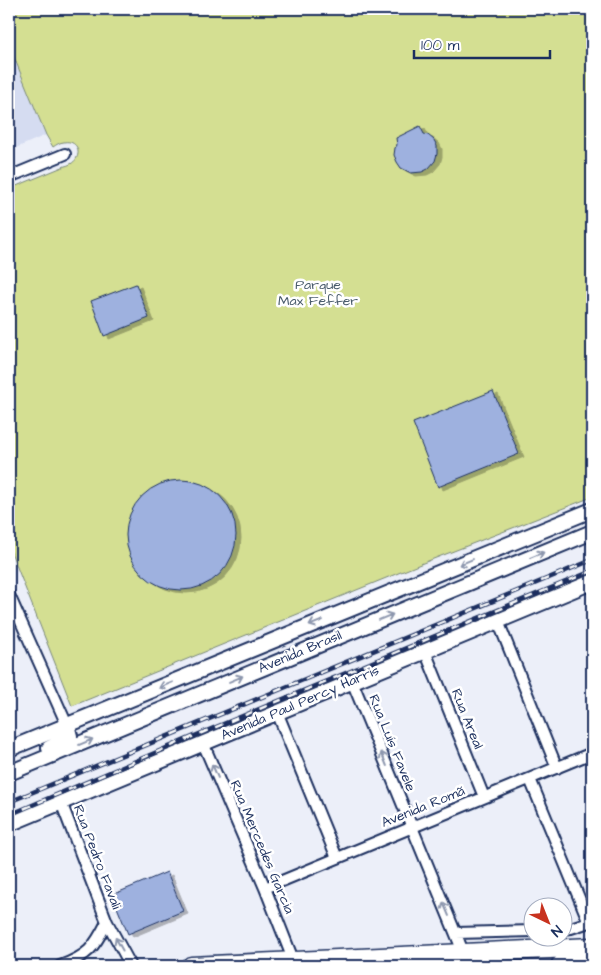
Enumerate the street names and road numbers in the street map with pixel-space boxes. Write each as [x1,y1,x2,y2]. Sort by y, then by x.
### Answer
street label: Avenida Brasil [255,625,345,679]
street label: Avenida Paul Percy Harris [218,661,382,745]
street label: Rua Areal [446,686,488,752]
street label: Rua Luís Favele [363,692,421,795]
street label: Rua Mercedes Garcia [225,777,299,917]
street label: Avenida Romã [378,781,468,833]
street label: Rua Pedro Favali [68,802,126,912]

